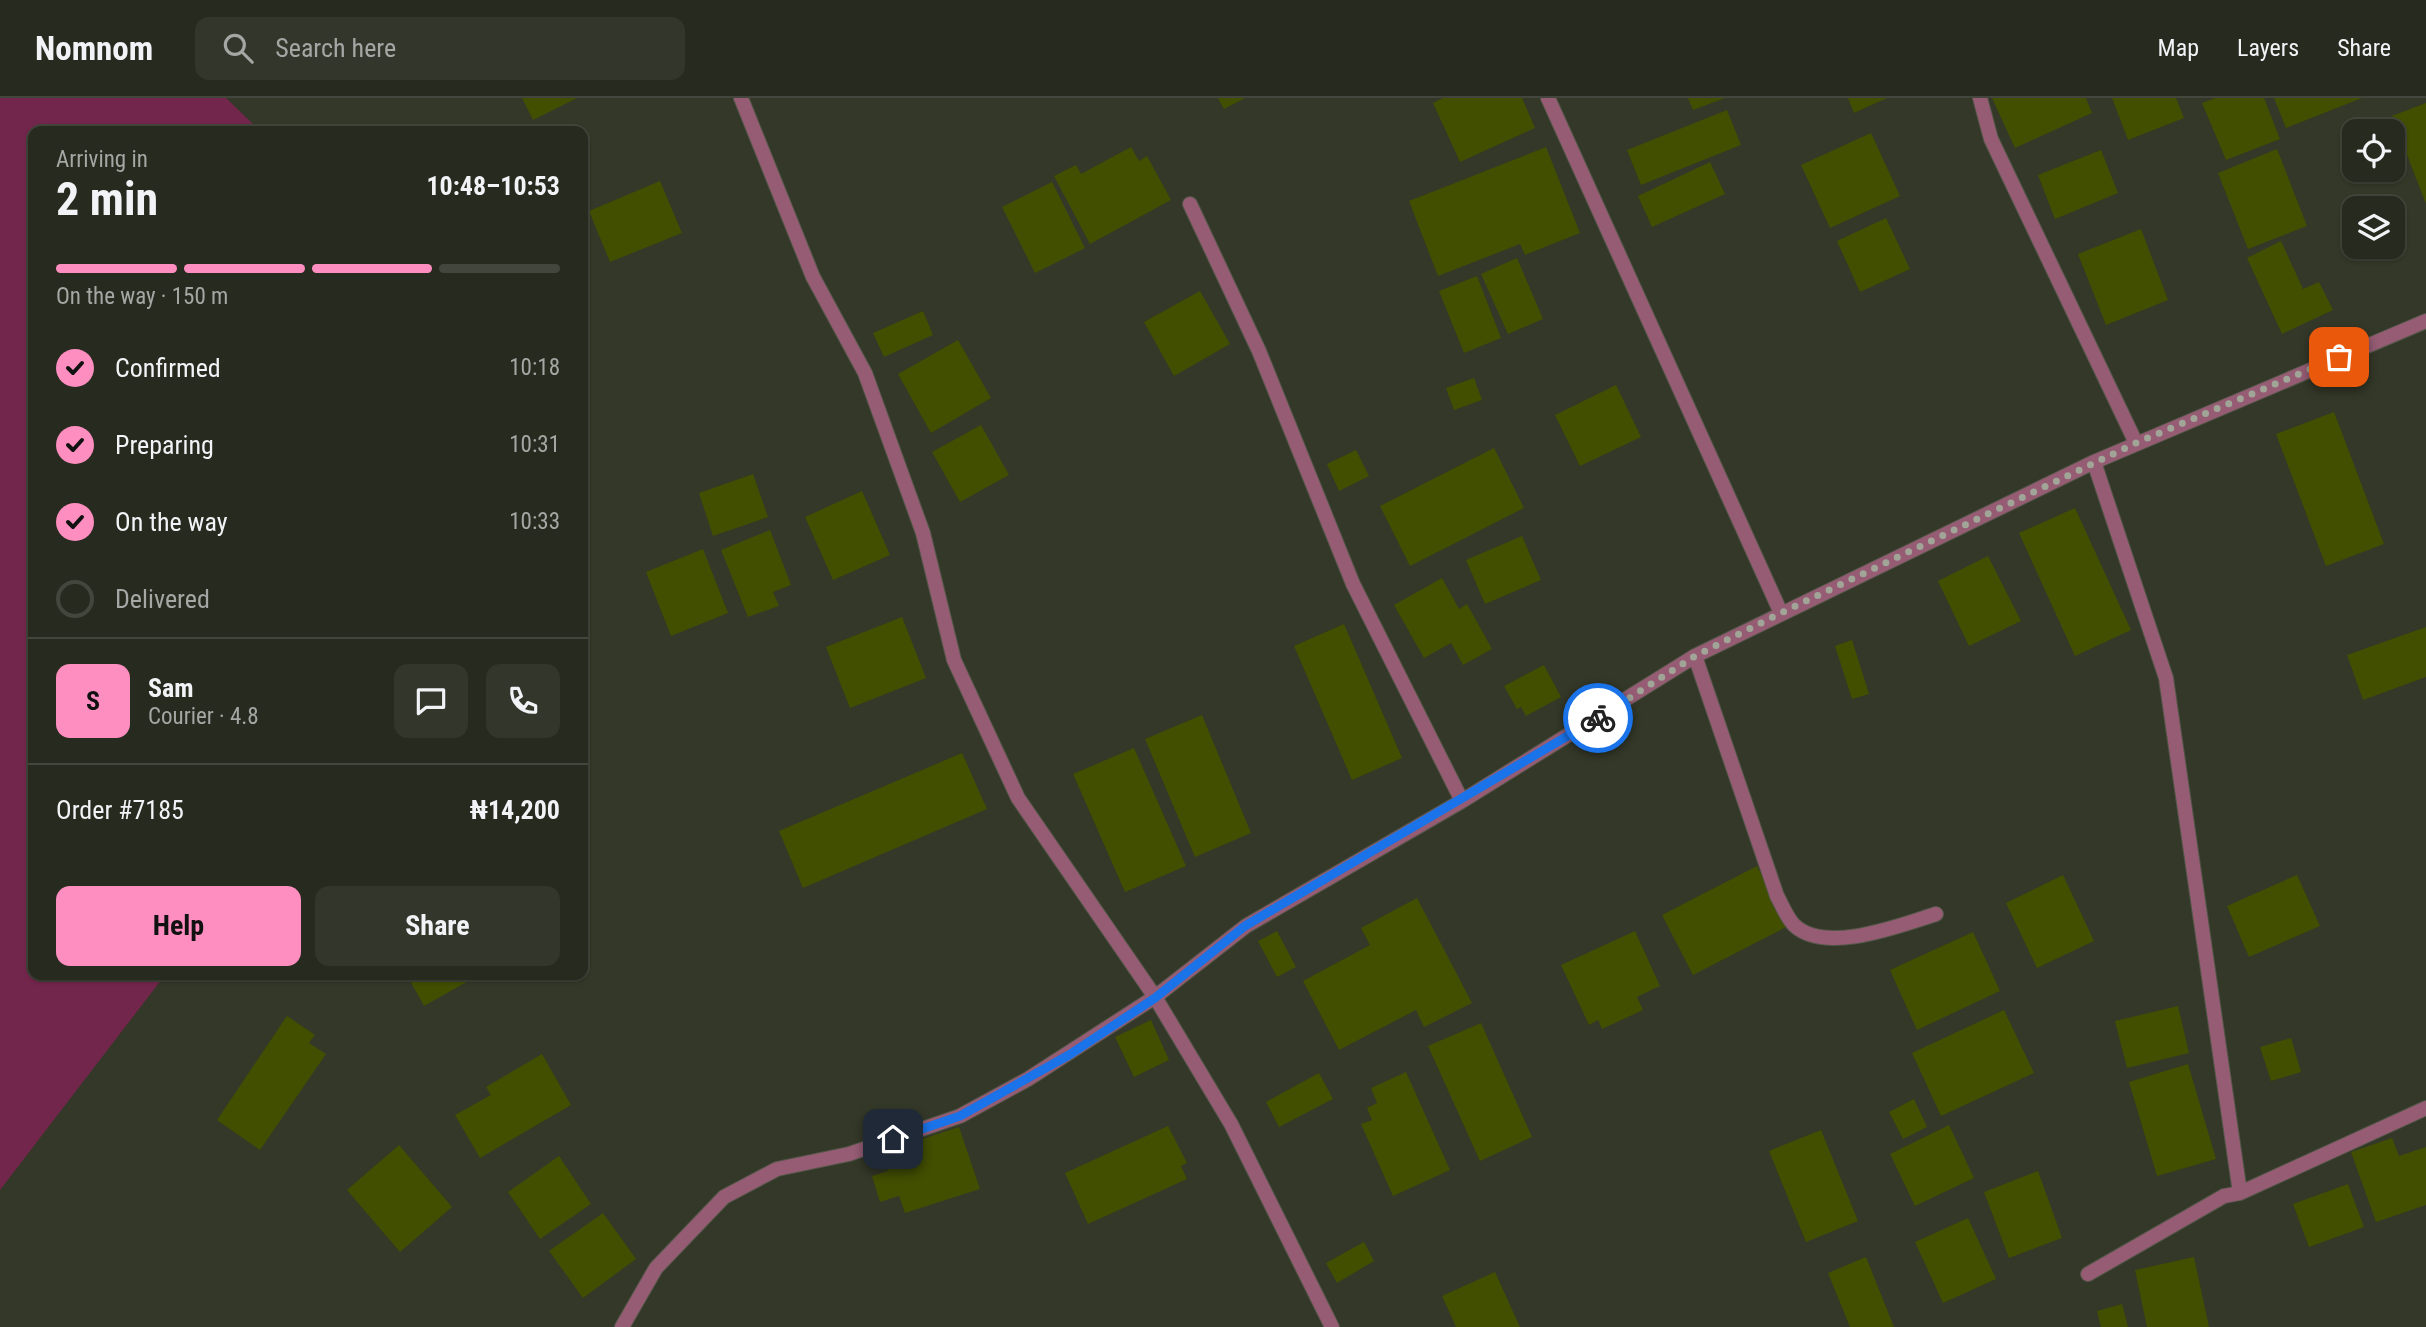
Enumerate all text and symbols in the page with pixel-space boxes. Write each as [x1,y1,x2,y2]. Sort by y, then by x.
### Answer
search box [195,17,685,80]
text: Nomnom [35,29,153,68]
icon: search [219,29,257,67]
text: Search here [275,33,396,63]
text: Map [2158,34,2199,62]
text: Layers [2237,34,2299,62]
text: Share [2337,34,2391,62]
map controls [2342,119,2405,259]
button: locate [2342,119,2405,182]
text: Arriving in [56,146,148,173]
text: 10:48–10:53 [426,171,560,201]
text: 2 min [56,172,158,226]
button: layers [2342,196,2405,259]
text: On the way · 150 m [56,283,228,310]
pin [2309,327,2369,387]
icon: bag [2320,338,2358,376]
icon: check [56,349,94,387]
text: Confirmed [115,353,221,383]
text: 10:18 [509,354,560,381]
icon: check [56,426,94,464]
text: Preparing [115,430,214,460]
text: 10:31 [509,431,560,458]
icon: check [56,503,94,541]
text: On the way [115,507,228,537]
text: 10:33 [509,508,560,535]
text: Delivered [115,584,210,614]
button: chat [394,664,468,738]
button: phone [486,664,560,738]
text: Sam [148,673,194,703]
courier [1563,683,1633,753]
text: S [86,686,100,716]
icon: bike [1579,699,1617,737]
text: Courier · 4.8 [148,703,259,730]
text: Order #7185 [56,795,184,825]
text: ₦14,200 [469,795,560,825]
button: Help [56,886,301,966]
button: Share [315,886,560,966]
pin [863,1109,923,1169]
icon: home [874,1120,912,1158]

